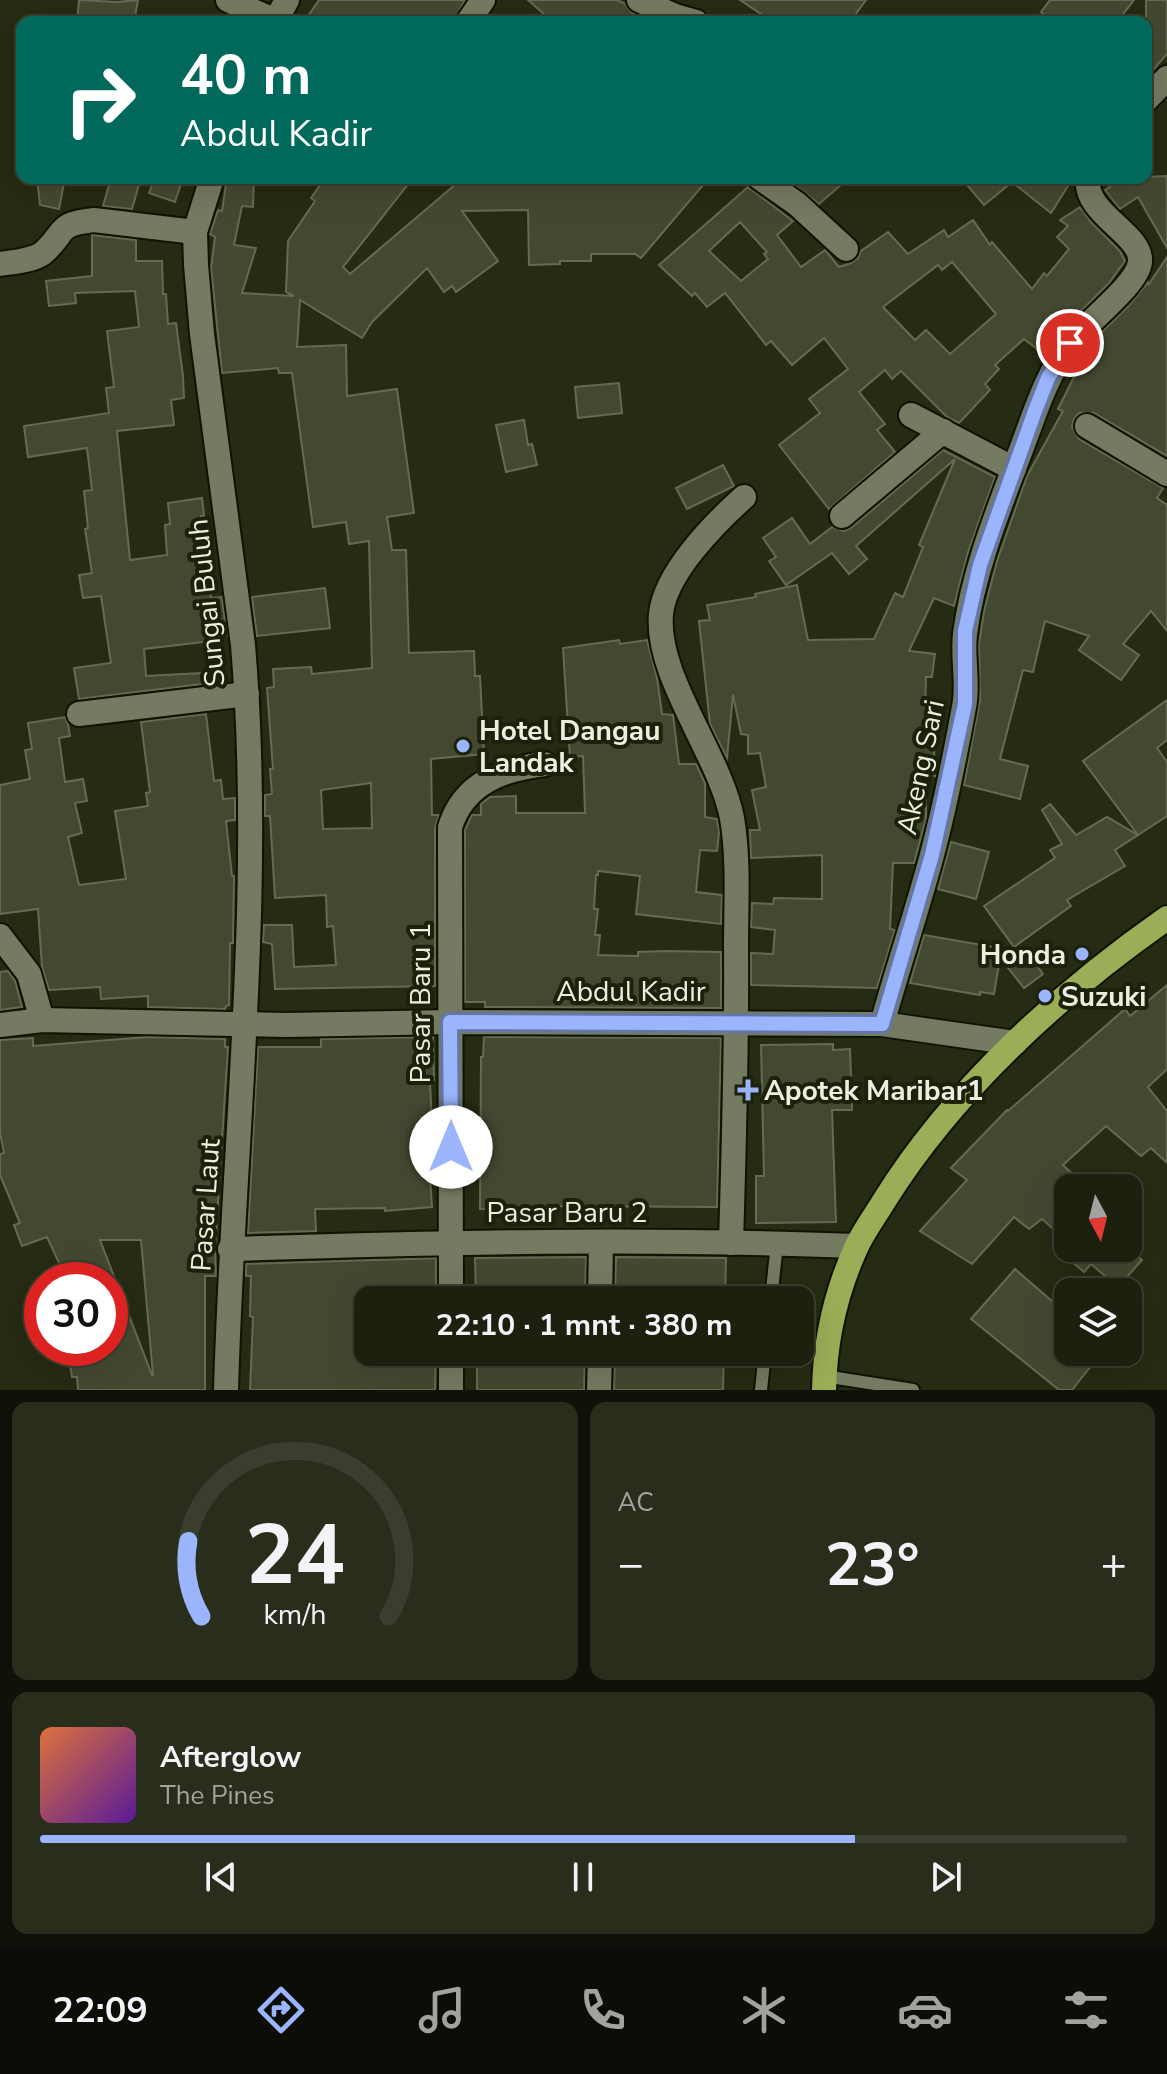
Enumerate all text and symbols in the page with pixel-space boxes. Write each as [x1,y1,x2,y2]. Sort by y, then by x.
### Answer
text: 40 m [180,37,311,114]
icon: right [48,48,152,152]
text: Abdul Kadir [180,110,372,159]
pin [1036,309,1104,377]
icon: arrive [1048,321,1092,365]
street label: Sungai Buluh [179,517,235,689]
street label: Akeng Sari [888,696,954,838]
place label: Hotel Dangau Landak [479,712,660,782]
marker: Hotel Dangau Landak [454,737,472,755]
street label: Pasar Baru 1 [402,923,440,1083]
place label: Honda [980,936,1066,974]
marker: Honda [1073,945,1091,963]
street label: Abdul Kadir [556,973,706,1011]
place label: Suzuki [1061,978,1147,1016]
marker: Suzuki [1036,987,1054,1005]
place label: Apotek Maribar1 [764,1072,984,1110]
marker: Apotek Maribar1 [739,1081,757,1099]
position arrow [409,1105,493,1189]
street label: Pasar Laut [182,1137,230,1273]
north arrow [1054,1174,1142,1262]
map controls [1054,1174,1142,1366]
street label: Pasar Baru 2 [487,1194,647,1232]
speed limit sign: 30 [24,1262,128,1366]
button: layers [1054,1278,1142,1366]
text: 22:10 · 1 mnt · 380 m [436,1305,732,1346]
text: AC [618,1485,654,1520]
text: 24 [245,1499,345,1612]
text: 23° [825,1524,920,1606]
text: − [618,1535,644,1595]
text: + [1101,1535,1127,1595]
text: km/h [263,1595,326,1634]
text: Afterglow [160,1737,301,1778]
text: The Pines [160,1778,275,1813]
icon: previous [199,1855,243,1899]
icon: pause [561,1855,605,1899]
icon: next [924,1855,968,1899]
icon: directions [253,1982,309,2038]
icon: music [414,1982,470,2038]
icon: phone [575,1982,631,2038]
icon: climate [736,1982,792,2038]
icon: car [897,1982,953,2038]
icon: filters [1058,1982,1114,2038]
text: 22:09 [53,1986,148,2035]

